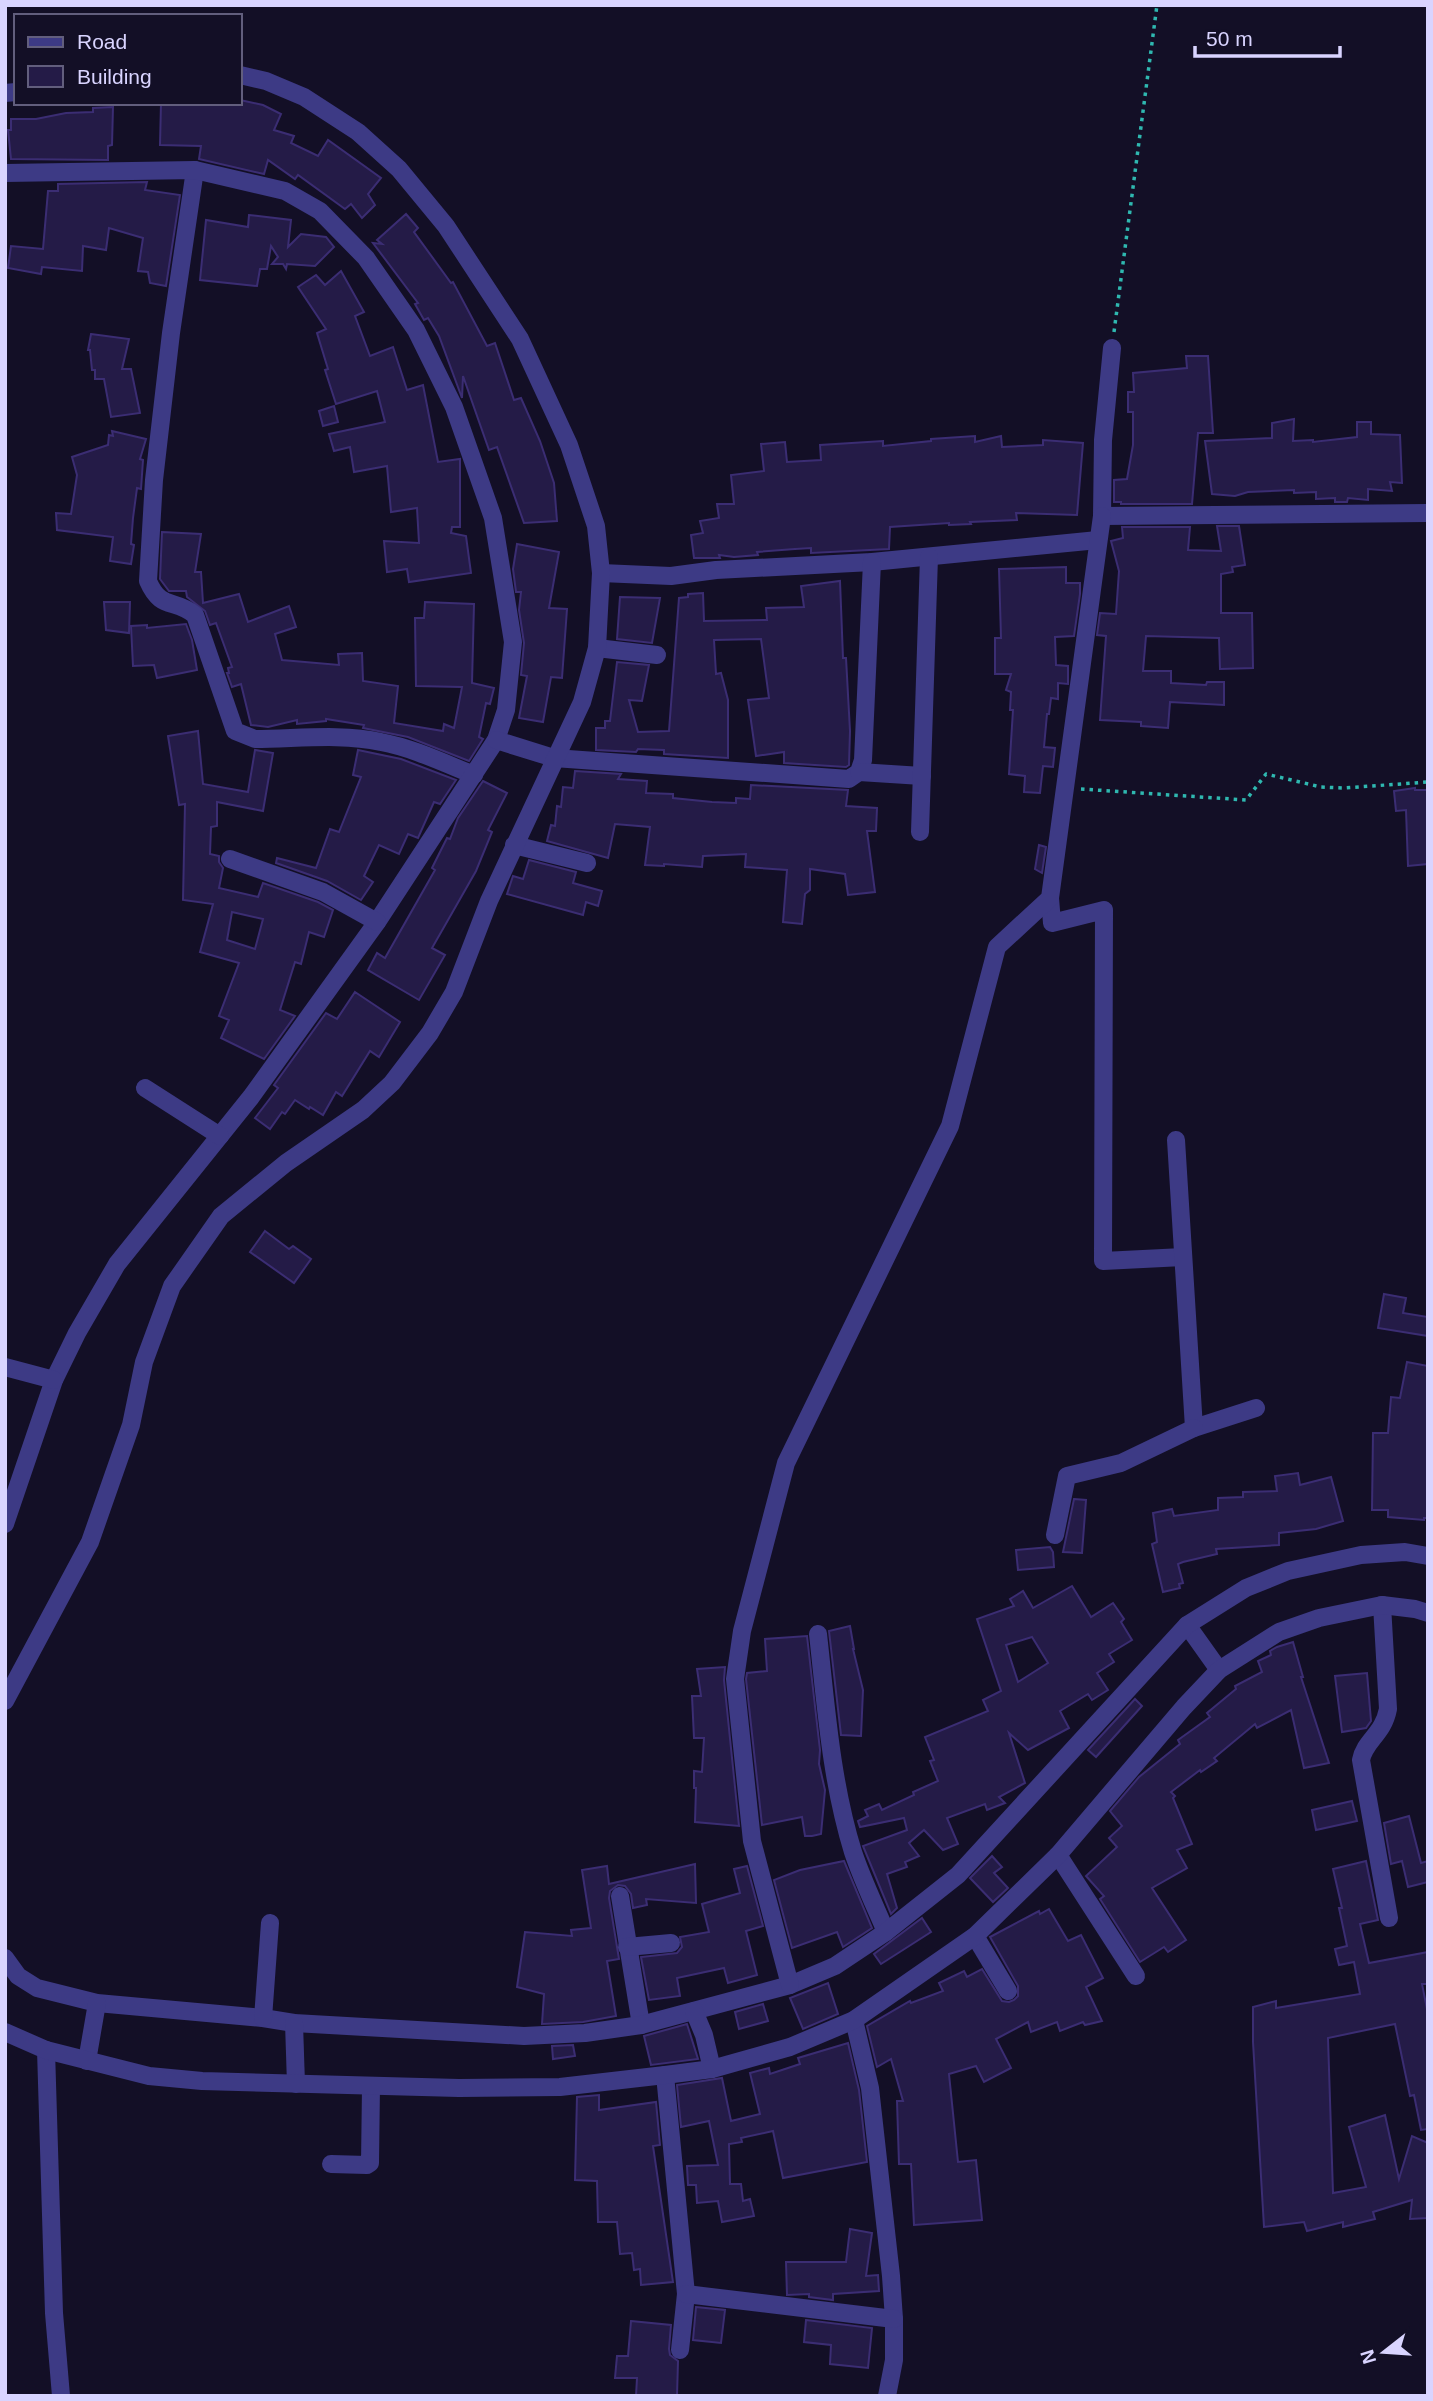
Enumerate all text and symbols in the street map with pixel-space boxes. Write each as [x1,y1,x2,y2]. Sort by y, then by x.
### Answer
legend [14,14,242,105]
scale bar [1195,14,1340,58]
text: 50 m [1206,27,1253,50]
text: Road [77,30,127,53]
text: Building [77,65,152,88]
north arrow [1349,2317,1419,2387]
text: N [1356,2347,1380,2366]

